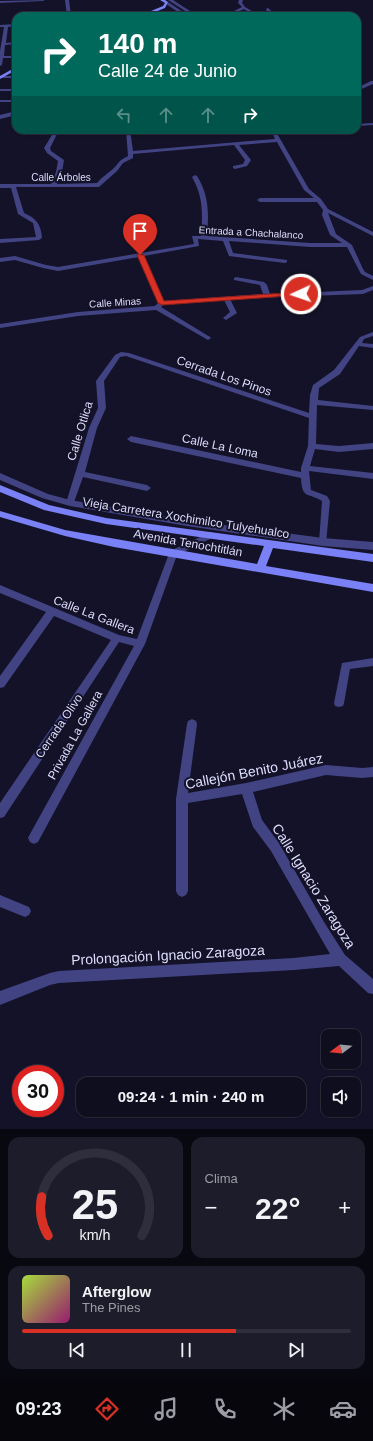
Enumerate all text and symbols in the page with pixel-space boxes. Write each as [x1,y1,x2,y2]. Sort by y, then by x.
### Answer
icon: right [32,28,84,80]
text: 140 m [98,28,177,59]
text: Calle 24 de Junio [98,61,237,81]
icon: left [113,104,135,126]
icon: ahead [155,104,177,126]
icon: ahead [197,104,219,126]
icon: right [239,104,261,126]
street label: Calle Árboles [31,171,91,183]
pin [123,214,157,255]
icon: arrive [129,220,151,242]
street label: Entrada a Chachalanco [198,224,304,241]
position arrow [280,273,322,315]
street label: Calle Minas [89,295,141,310]
street label: Cerrada Los Pinos [175,353,273,399]
street label: Calle Otlica [64,399,96,462]
street label: Calle La Loma [181,431,260,461]
street label: Vieja Carretera Xochimilco Tulyehualco [82,495,291,541]
street label: Avenida Tenochtitlán [132,527,244,559]
street label: Calle La Gallera [51,593,137,637]
street label: Privada La Gallera [45,688,105,782]
street label: Cerrada Olivo [32,691,86,761]
street label: Callejón Benito Juárez [184,750,324,792]
street label: Calle Ignacio Zaragoza [269,821,359,951]
street label: Prolongación Ignacio Zaragoza [71,942,265,968]
north arrow [321,1029,361,1069]
map controls [321,1029,361,1117]
speed limit sign: 30 [12,1065,64,1117]
button: sound [321,1077,361,1117]
text: 09:24 · 1 min · 240 m [118,1088,264,1105]
text: Clima [205,1171,238,1186]
text: 25 [72,1180,118,1227]
text: 22° [255,1192,300,1225]
text: − [205,1195,217,1220]
text: + [338,1195,351,1220]
text: km/h [80,1226,111,1242]
text: Afterglow [82,1283,151,1300]
text: The Pines [82,1300,141,1315]
icon: previous [66,1339,88,1361]
icon: pause [175,1339,197,1361]
icon: next [285,1339,307,1361]
icon: directions [93,1395,121,1423]
icon: music [152,1395,180,1423]
icon: phone [211,1395,239,1423]
icon: climate [270,1395,298,1423]
icon: car [329,1395,357,1423]
text: 09:23 [16,1399,62,1419]

